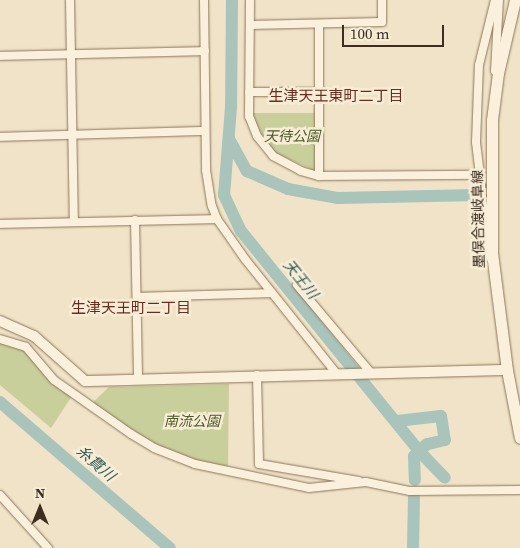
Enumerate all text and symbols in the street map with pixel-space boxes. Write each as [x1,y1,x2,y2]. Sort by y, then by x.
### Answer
scale bar [345,15,448,47]
text: 100 m [350,23,390,44]
district label: 生津天王東町二丁目 [269,87,403,105]
park label: 天待公園 [264,128,320,144]
street label: 墨俣合渡岐阜線 [469,170,487,268]
water label: 天王川 [280,256,322,302]
district label: 生津天王町二丁目 [71,299,191,317]
park label: 南流公園 [164,413,220,429]
water label: 糸貫川 [73,441,119,485]
north arrow [15,483,65,533]
text: N [35,483,45,503]

